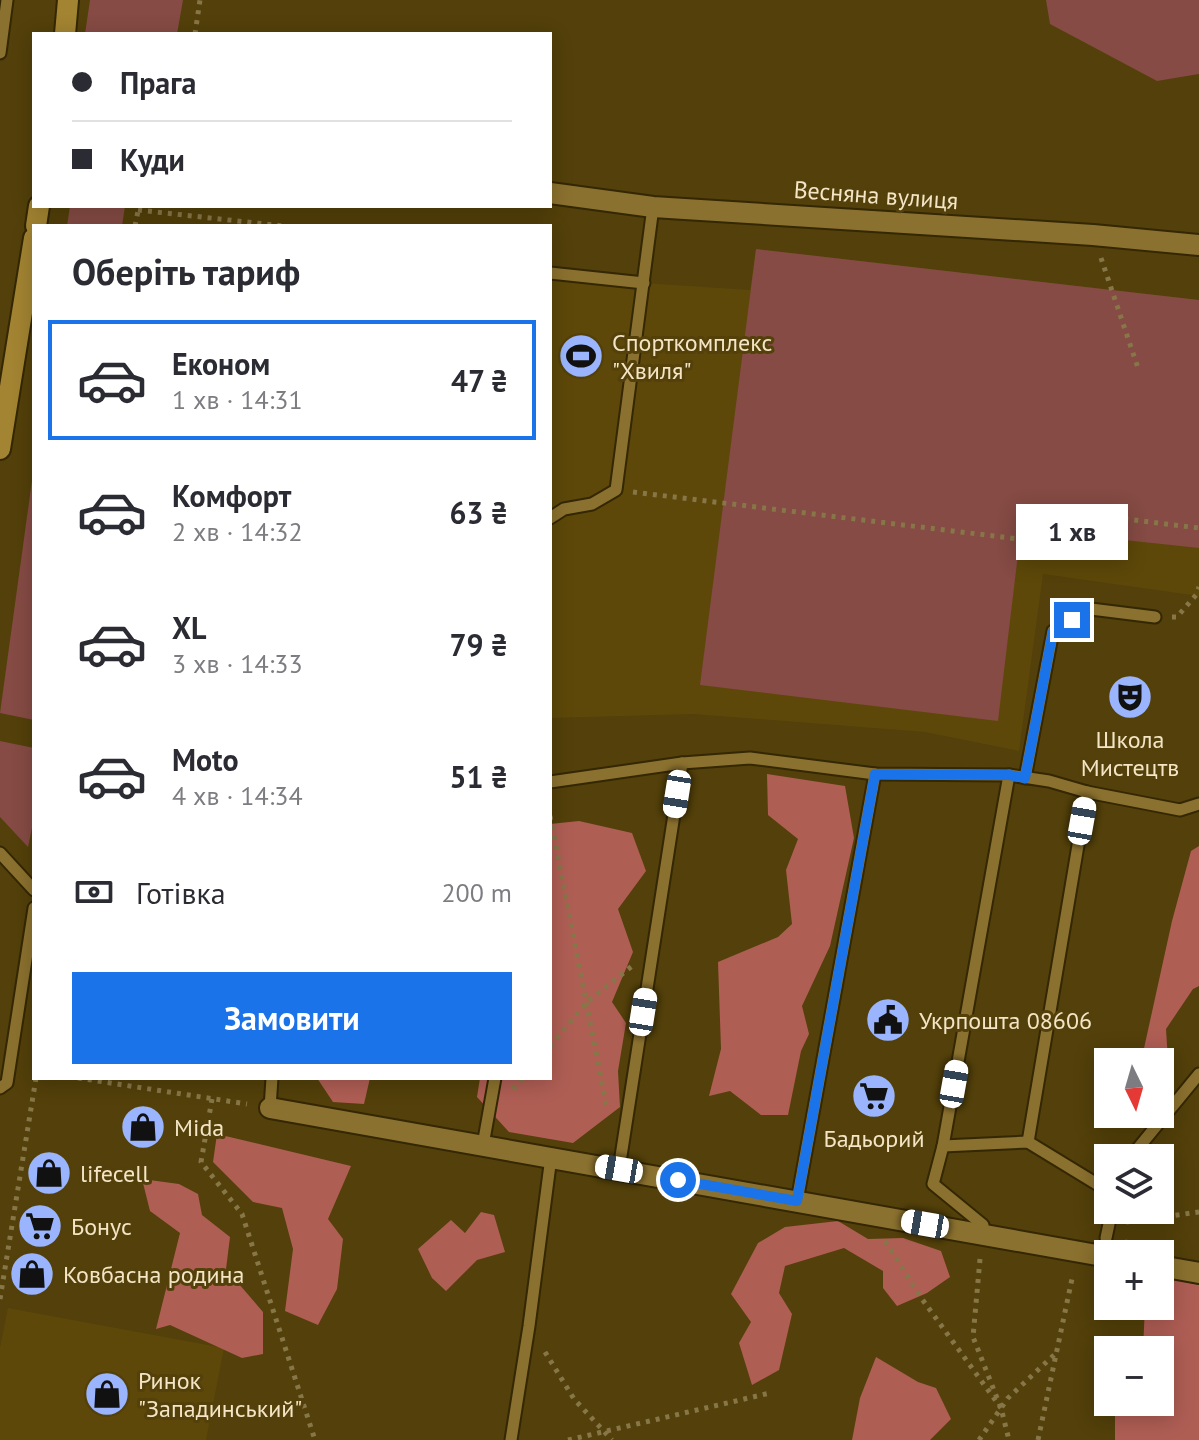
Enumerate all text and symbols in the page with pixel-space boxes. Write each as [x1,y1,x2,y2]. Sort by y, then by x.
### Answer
text: Прага [120,63,196,102]
text: Куди [120,140,185,179]
street label: Весняна вулиця [793,174,959,216]
text: Оберіть тариф [72,248,300,295]
place label: Спорткомплекс "Хвиля" [612,327,772,386]
sports icon: Спорткомплекс "Хвиля" [557,332,605,380]
icon: car [76,344,148,416]
text: Економ [172,344,270,383]
text: 47 ₴ [451,361,508,400]
text: 1 хв · 14:31 [172,383,303,416]
icon: car [76,476,148,548]
text: Комфорт [172,476,291,515]
text: 63 ₴ [449,493,508,532]
callout: 1 хв [1016,504,1128,560]
text: 2 хв · 14:32 [172,515,303,548]
text: 1 хв [1048,515,1096,548]
route end [1054,602,1090,638]
icon: car [76,608,148,680]
text: XL [172,608,206,647]
text: 79 ₴ [449,625,508,664]
text: 3 хв · 14:33 [172,647,303,680]
theatre icon: Школа Мистецтв [1106,673,1154,721]
place label: Школа Мистецтв [1081,724,1179,783]
icon: car [76,740,148,812]
text: Moto [172,740,239,779]
text: 51 ₴ [449,757,508,796]
car [661,768,693,820]
text: 4 хв · 14:34 [172,779,303,812]
car [1066,795,1098,847]
icon: cash [72,870,116,914]
text: Готівка [136,873,226,912]
text: 200 m [441,876,512,909]
button: Замовити [72,972,512,1064]
car [627,986,659,1038]
public building icon: Укрпошта 08606 [864,996,912,1044]
place label: Укрпошта 08606 [919,1005,1092,1036]
north arrow [1094,1048,1174,1128]
map controls [1094,1048,1174,1416]
car [938,1058,970,1110]
supermarket icon: Бадьорий [850,1072,898,1120]
shop icon: Mida [119,1103,167,1151]
place label: Mida [174,1112,224,1143]
place label: Бадьорий [823,1123,925,1154]
button: layers [1094,1144,1174,1224]
shop icon: lifecell [25,1149,73,1197]
car [593,1153,645,1185]
place label: lifecell [80,1158,149,1189]
route start [660,1162,696,1198]
supermarket icon: Бонус [16,1202,64,1250]
car [899,1208,951,1240]
place label: Бонус [71,1211,132,1242]
button: + [1094,1240,1174,1320]
shop icon: Ковбасна родина [8,1250,56,1298]
place label: Ковбасна родина [63,1259,244,1290]
button: − [1094,1336,1174,1416]
place label: Ринок "Западинський" [138,1365,302,1424]
shop icon: Ринок "Западинський" [83,1370,131,1418]

